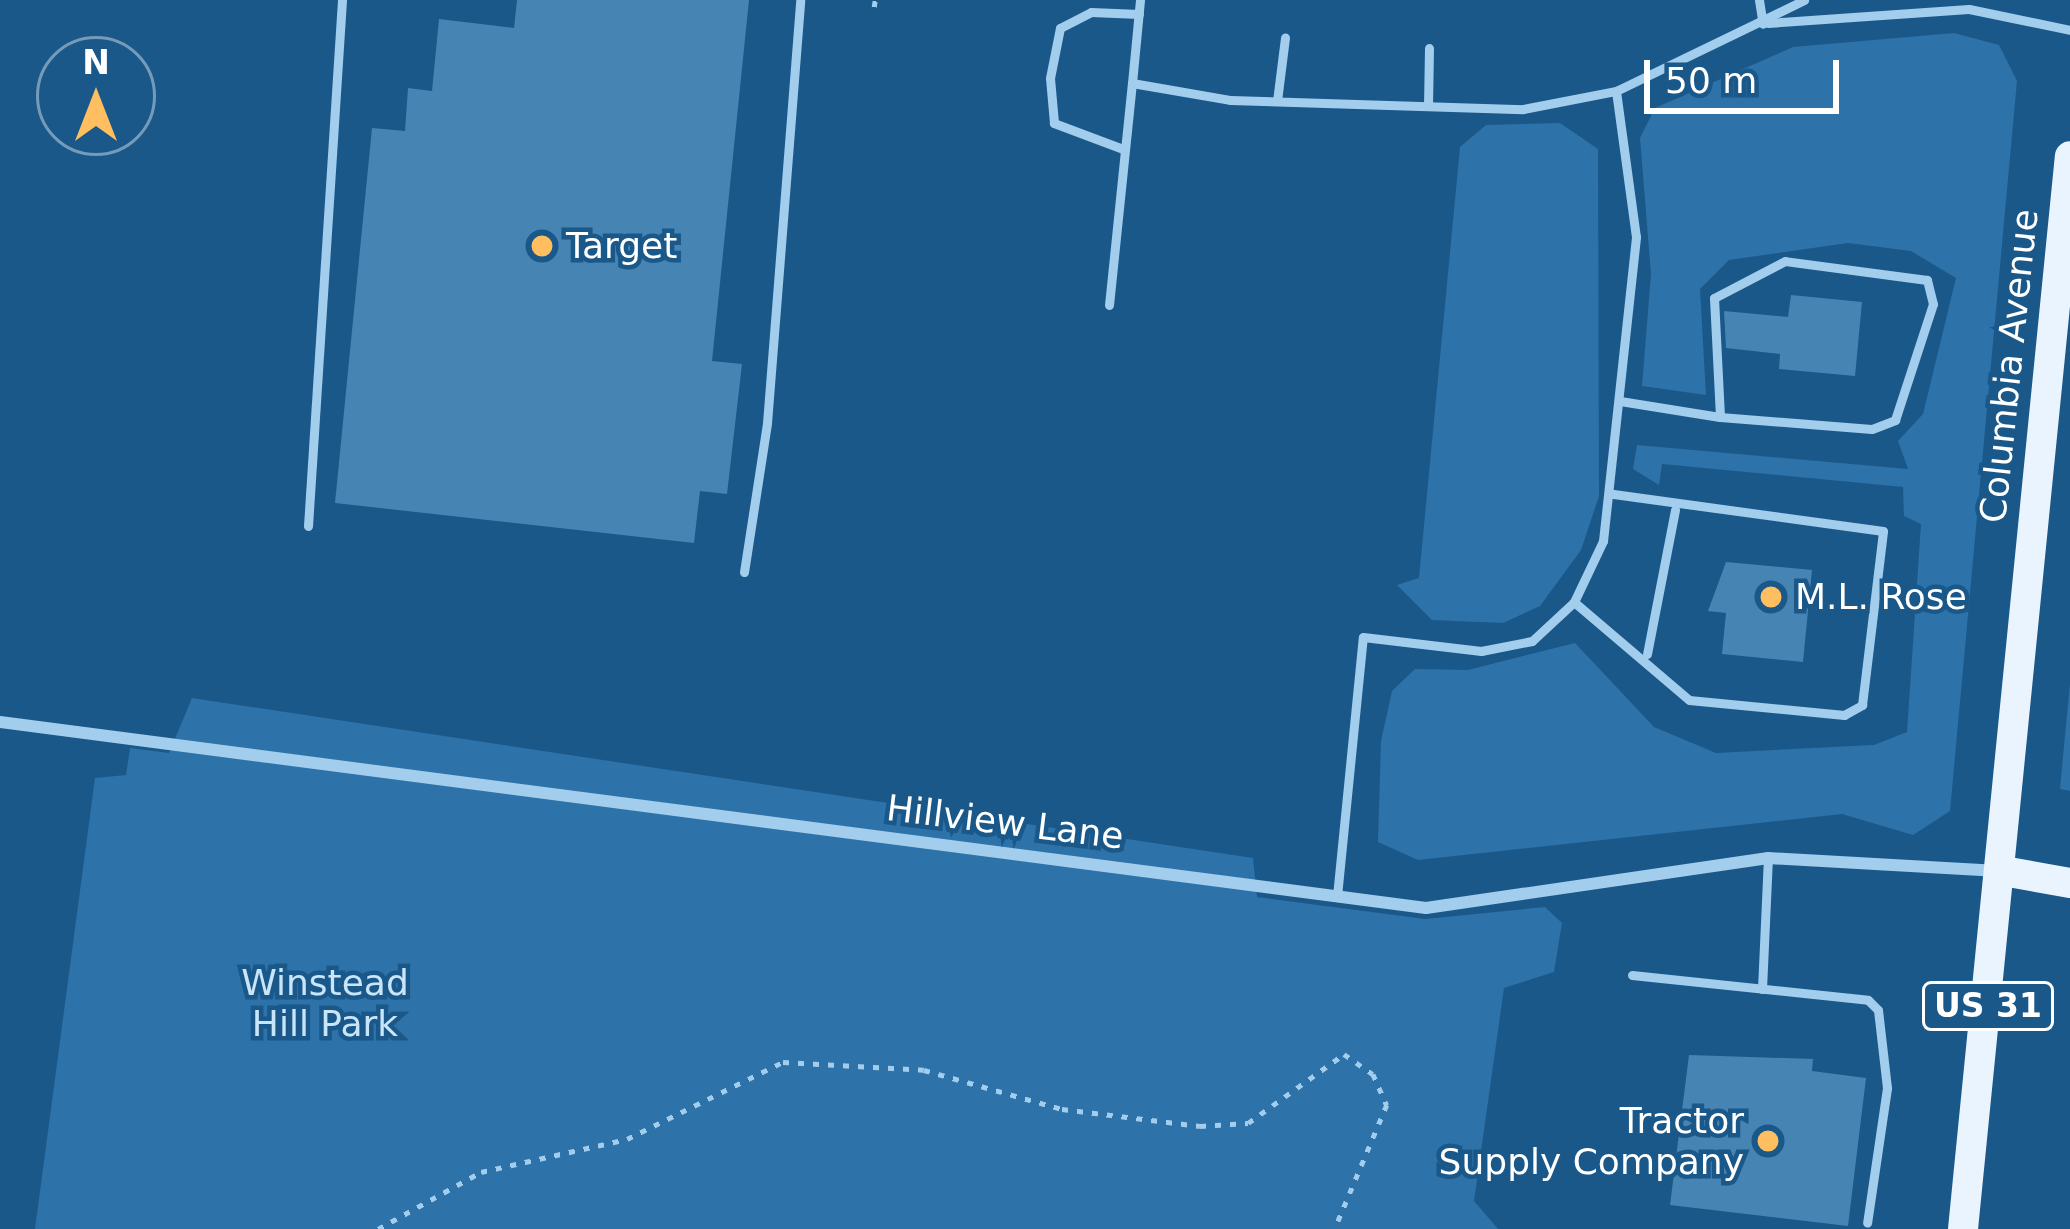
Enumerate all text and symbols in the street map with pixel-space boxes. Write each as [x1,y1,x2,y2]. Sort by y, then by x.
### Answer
north arrow [36,36,156,156]
scale bar [1650,36,1845,110]
text: N [82,43,110,82]
text: 50 m [1665,60,1757,101]
street label: Columbia Avenue [1971,207,2047,525]
place label: Target [566,224,677,268]
marker: Target [529,233,555,259]
place label: M.L. Rose [1795,575,1967,619]
marker: M.L. Rose [1758,584,1784,610]
street label: Hillview Lane [884,786,1126,858]
park label: Winstead Hill Park [241,960,409,1045]
road number: US 31 [1922,979,2054,1033]
place label: Tractor Supply Company [1439,1098,1744,1183]
marker: Tractor Supply Company [1755,1128,1781,1154]

